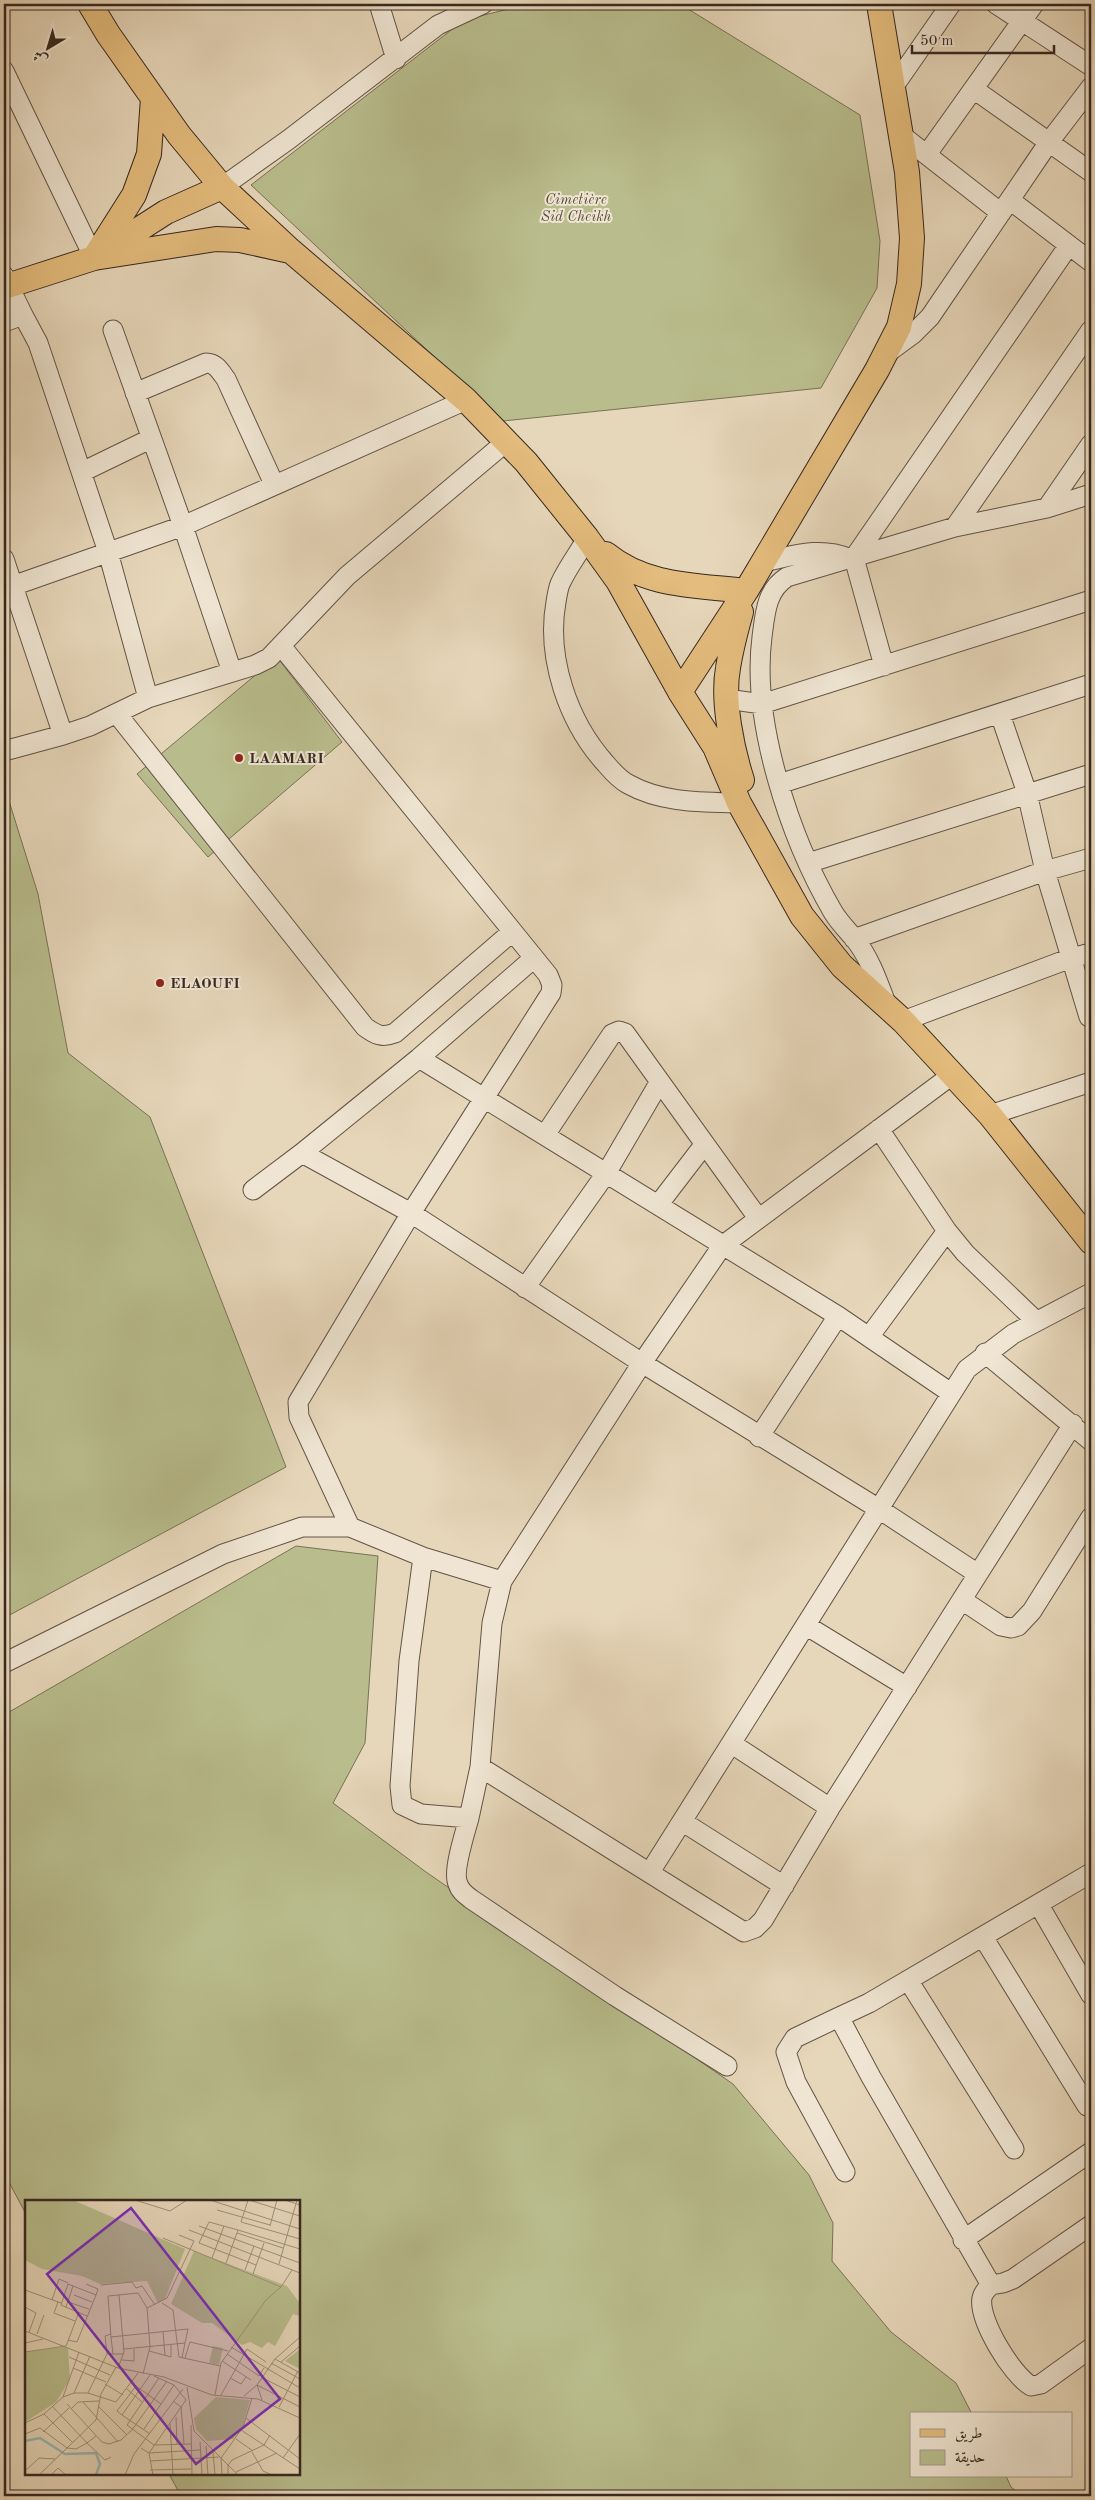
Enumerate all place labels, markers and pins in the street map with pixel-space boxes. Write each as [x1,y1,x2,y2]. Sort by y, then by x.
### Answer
marker: LAAMARI [233,752,245,764]
place label: LAAMARI [249,752,324,767]
marker: ELAOUFI [154,977,166,989]
place label: ELAOUFI [170,977,240,992]

